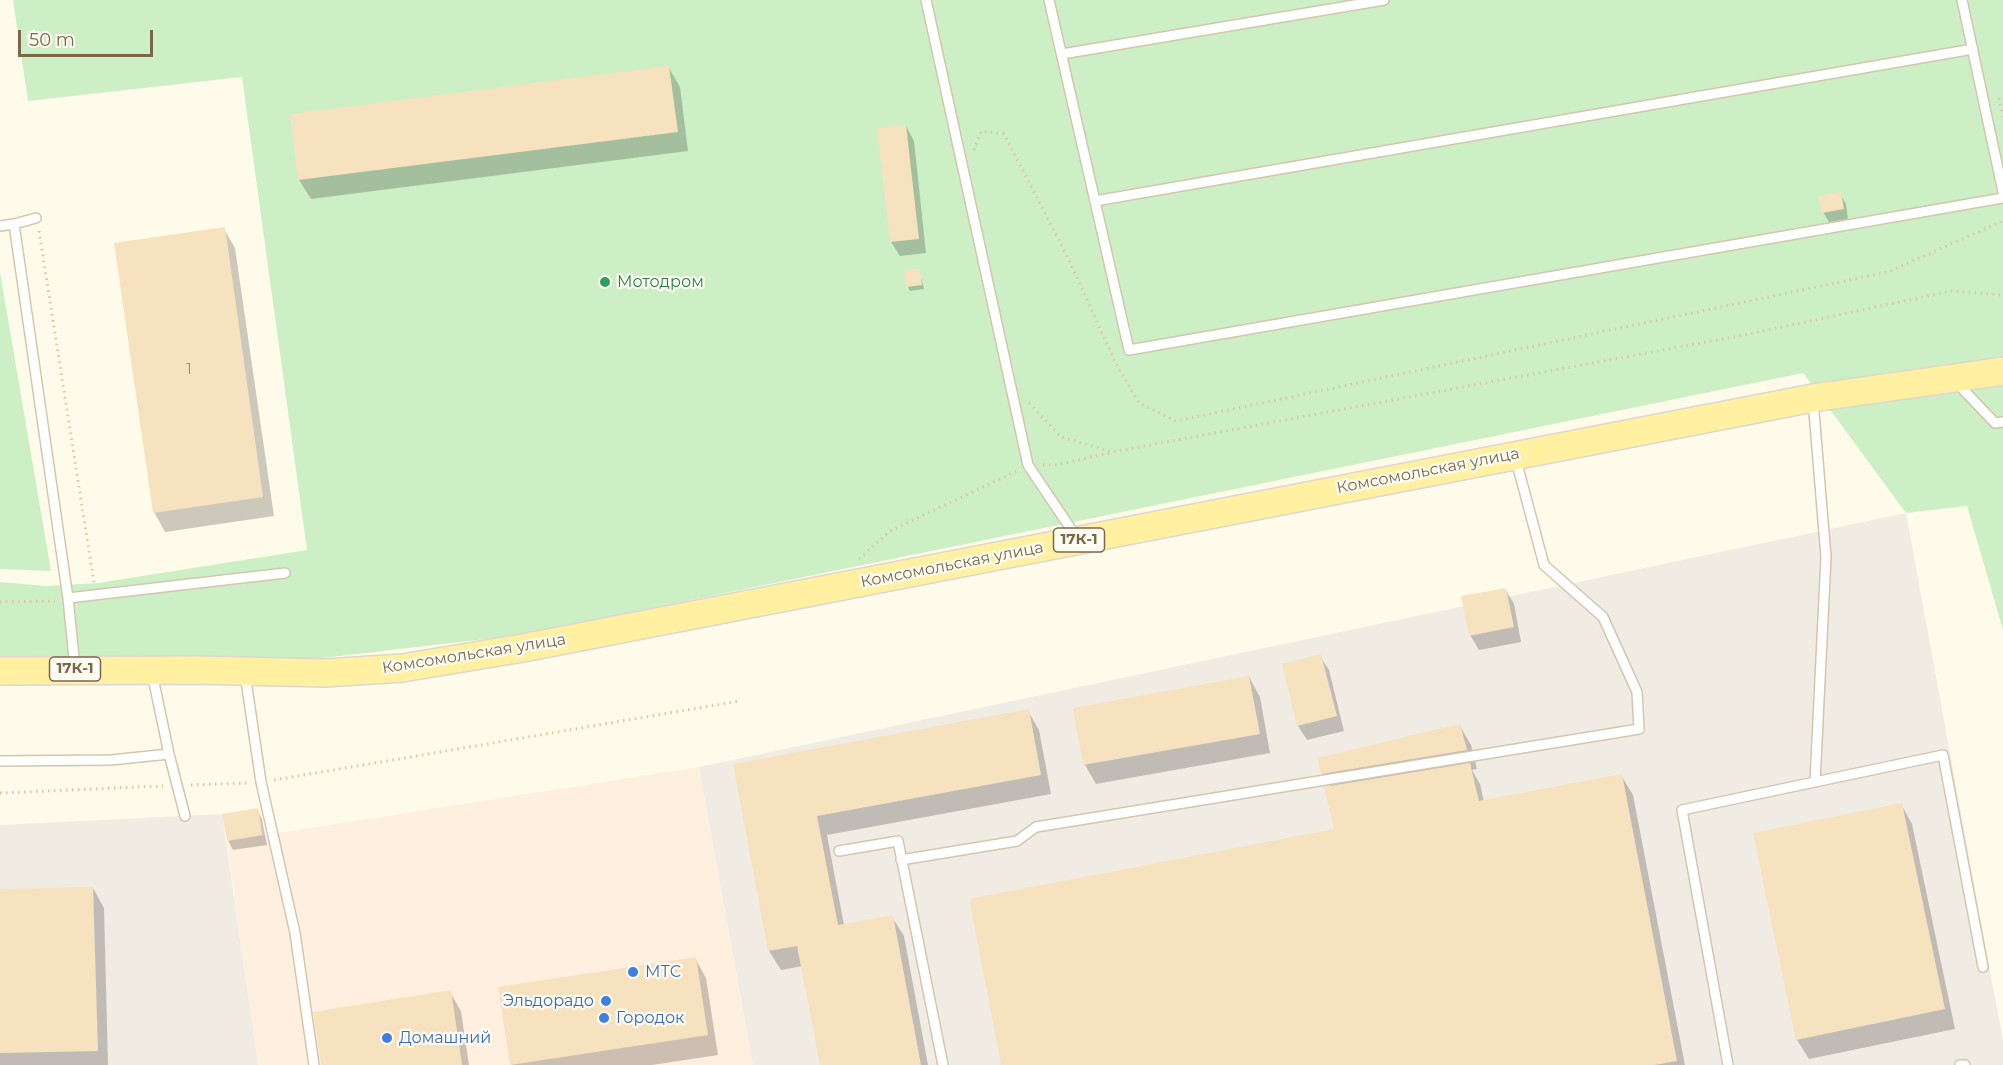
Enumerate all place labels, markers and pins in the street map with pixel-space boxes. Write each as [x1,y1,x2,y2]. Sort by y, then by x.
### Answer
place label: Мотодром [617,272,704,292]
marker: Мотодром [598,275,612,289]
place label: МТС [645,962,681,982]
marker: МТС [626,965,640,979]
place label: Эльдорадо [503,991,594,1011]
marker: Эльдорадо [599,994,613,1008]
place label: Городок [616,1008,684,1028]
marker: Городок [597,1011,611,1025]
place label: Домашний [399,1028,491,1048]
marker: Домашний [380,1031,394,1045]

